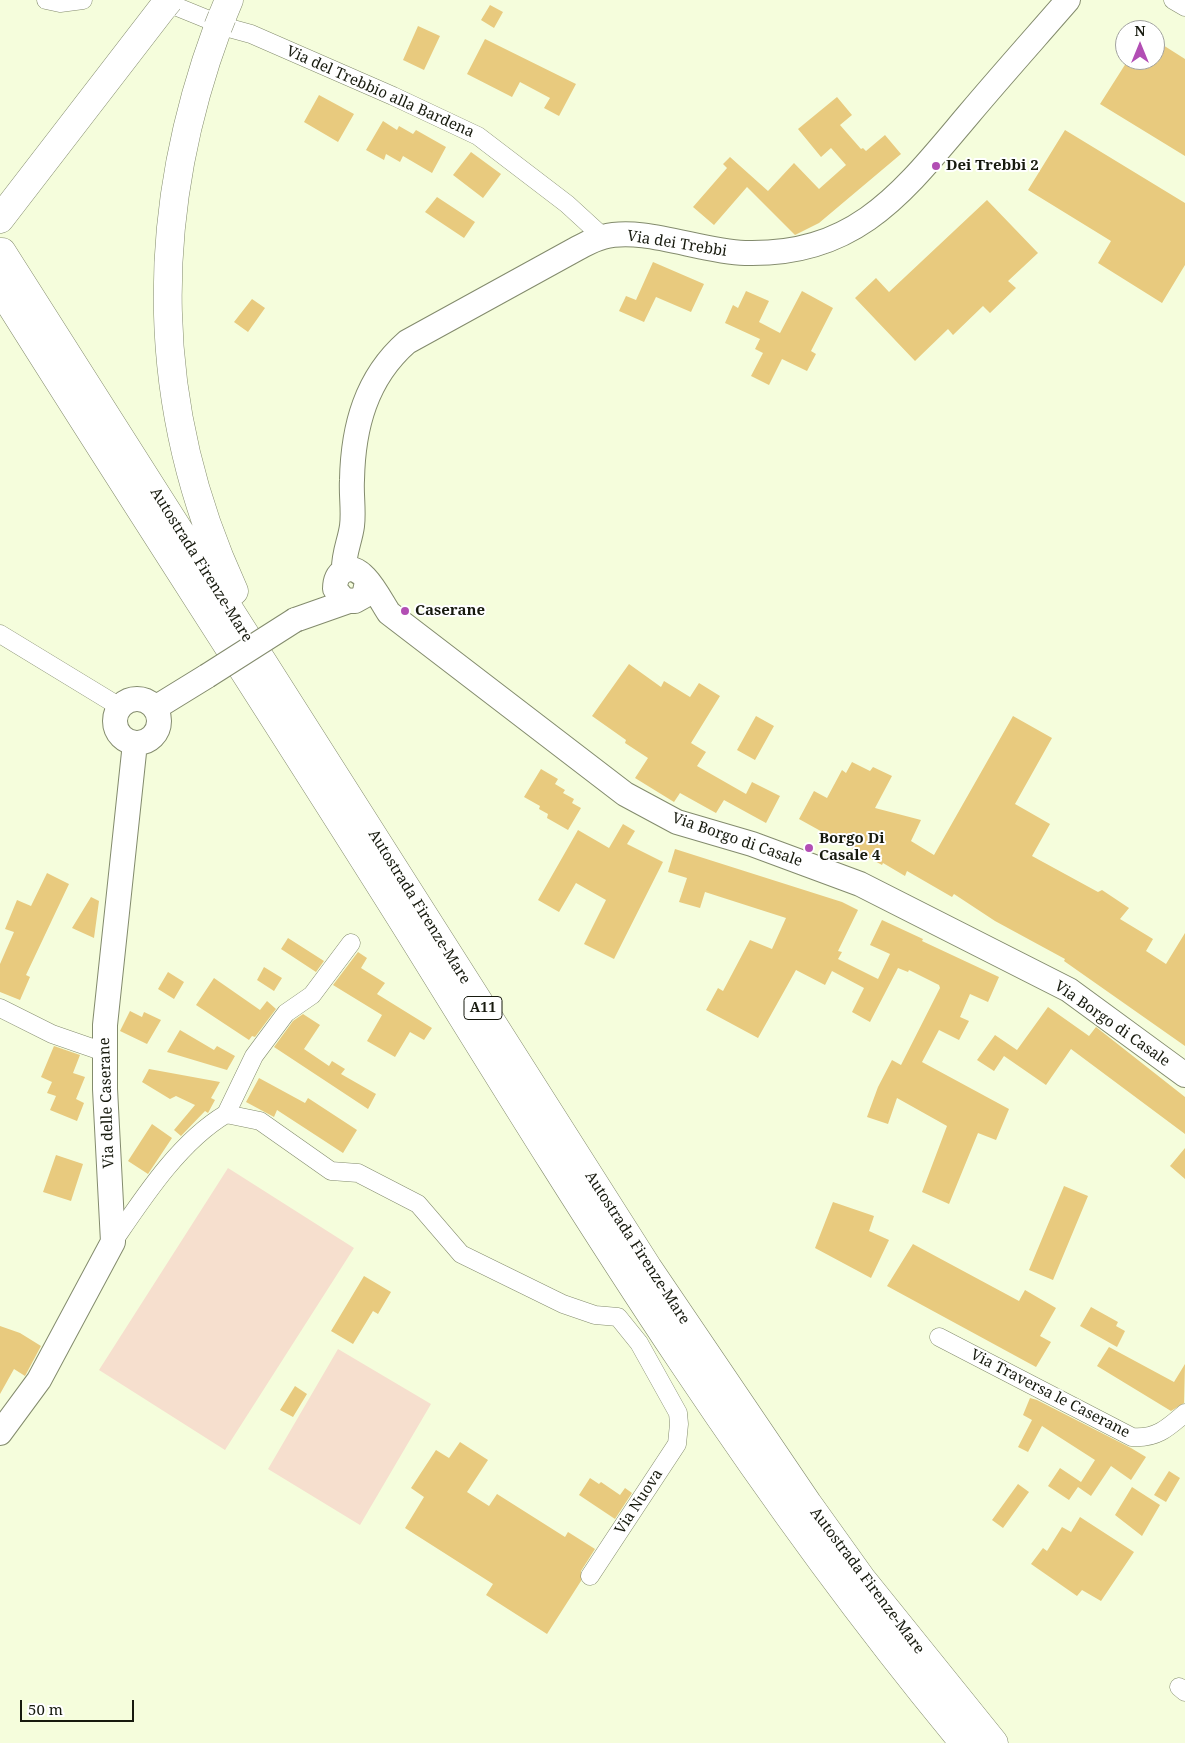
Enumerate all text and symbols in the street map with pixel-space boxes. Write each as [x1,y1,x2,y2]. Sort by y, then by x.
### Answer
north arrow [1115,20,1165,70]
text: N [1134,21,1146,40]
street label: Via del Trebbio alla Bardena [283,42,477,142]
place label: Dei Trebbi 2 [946,157,1039,175]
marker: Dei Trebbi 2 [930,160,942,172]
street label: Via dei Trebbi [626,227,728,261]
street label: Autostrada Firenze-Mare [146,484,256,646]
place label: Caserane [415,602,485,620]
marker: Caserane [399,605,411,617]
street label: Via Borgo di Casale [669,809,805,871]
street label: Autostrada Firenze-Mare [364,826,474,988]
place label: Borgo Di Casale 4 [819,830,884,865]
marker: Borgo Di Casale 4 [803,842,815,854]
street label: Via Borgo di Casale [1051,977,1173,1071]
road number: A11 [464,996,502,1020]
street label: Via delle Caserane [96,1037,118,1169]
street label: Autostrada Firenze-Mare [581,1168,693,1328]
street label: Via Traversa le Caserane [967,1346,1133,1442]
street label: Via Nuova [611,1466,667,1538]
street label: Autostrada Firenze-Mare [806,1504,928,1658]
scale bar [22,1690,136,1722]
text: 50 m [28,1699,63,1719]

